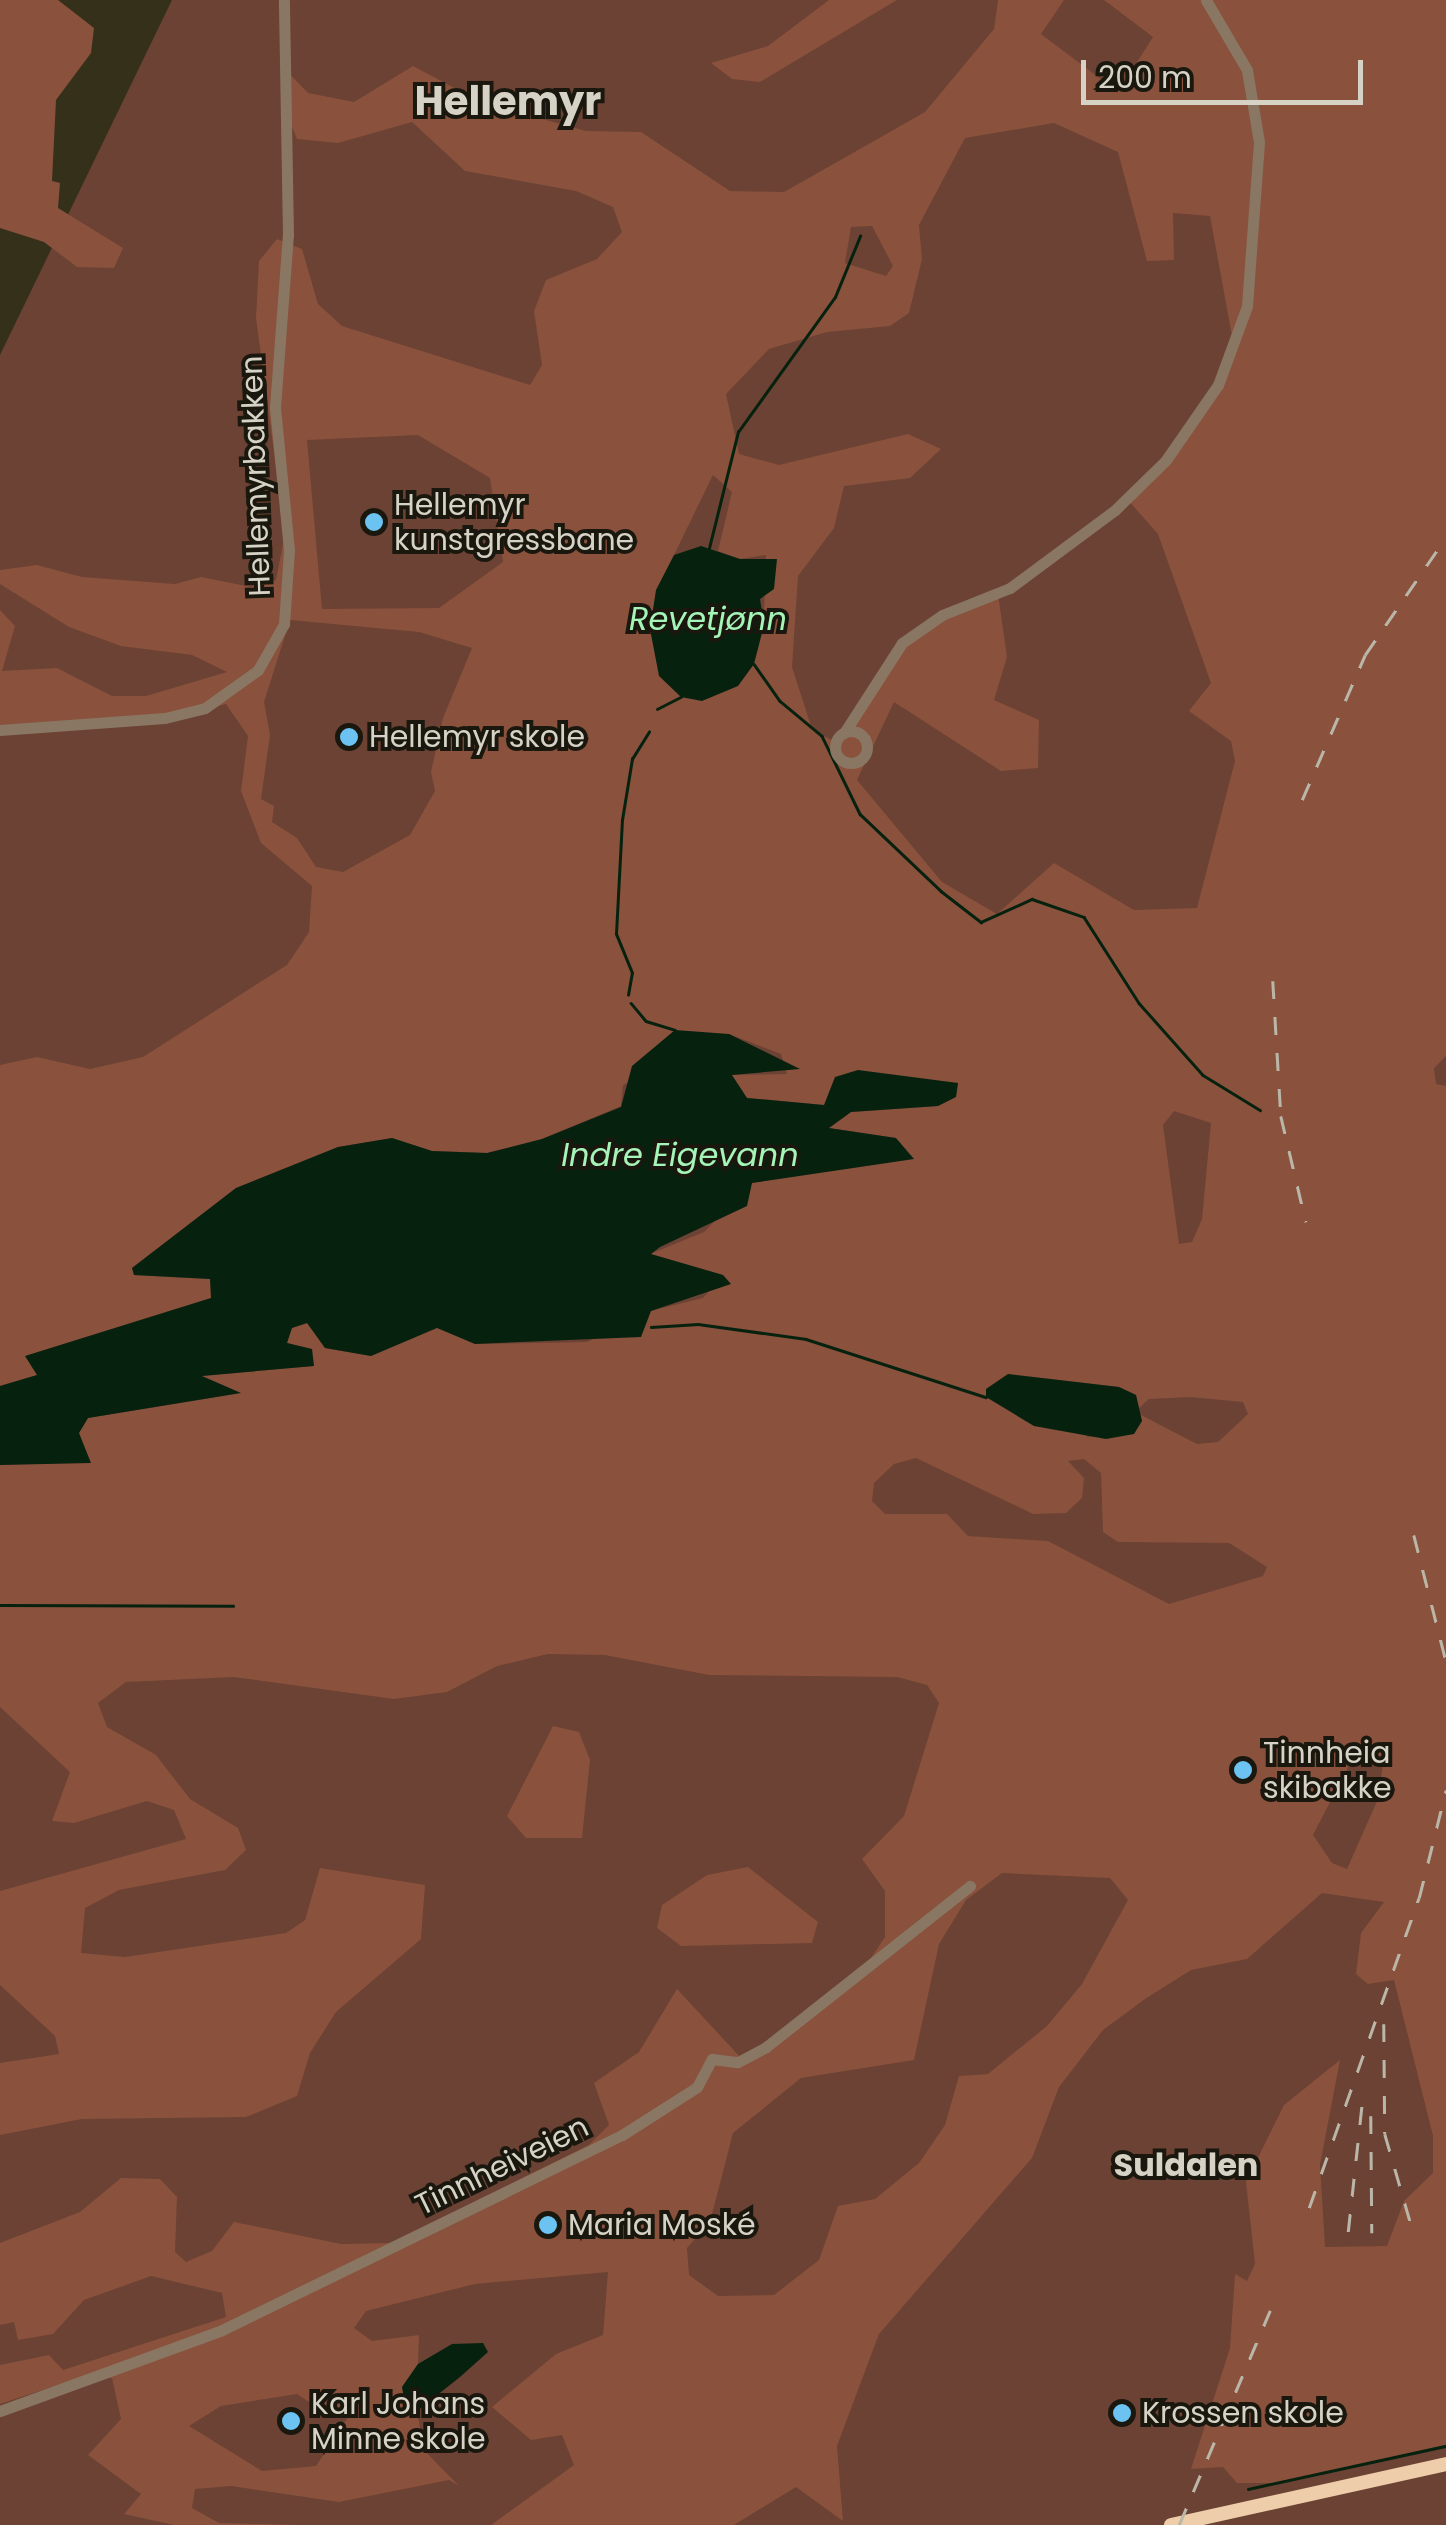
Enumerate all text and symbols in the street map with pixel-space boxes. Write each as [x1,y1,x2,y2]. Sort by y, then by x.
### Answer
scale bar [1086,40,1368,102]
text: 200 m [1098,56,1192,99]
district label: Hellemyr [415,77,601,125]
street label: Hellemyrbakken [234,355,278,597]
place label: Hellemyr kunstgressbane [394,487,634,558]
marker: Hellemyr kunstgressbane [363,511,385,533]
water label: Revetjønn [629,600,787,638]
place label: Hellemyr skole [369,719,585,755]
marker: Hellemyr skole [338,726,360,748]
water label: Indre Eigevann [561,1136,799,1174]
place label: Tinnheia skibakke [1263,1735,1392,1806]
marker: Tinnheia skibakke [1232,1759,1254,1781]
street label: Tinnheiveien [410,2109,594,2223]
district label: Suldalen [1114,2146,1258,2184]
place label: Maria Moské [568,2207,756,2243]
marker: Maria Moské [537,2214,559,2236]
place label: Karl Johans Minne skole [311,2386,486,2456]
place label: Krossen skole [1142,2395,1344,2431]
marker: Krossen skole [1111,2402,1133,2424]
marker: Karl Johans Minne skole [280,2410,302,2432]

